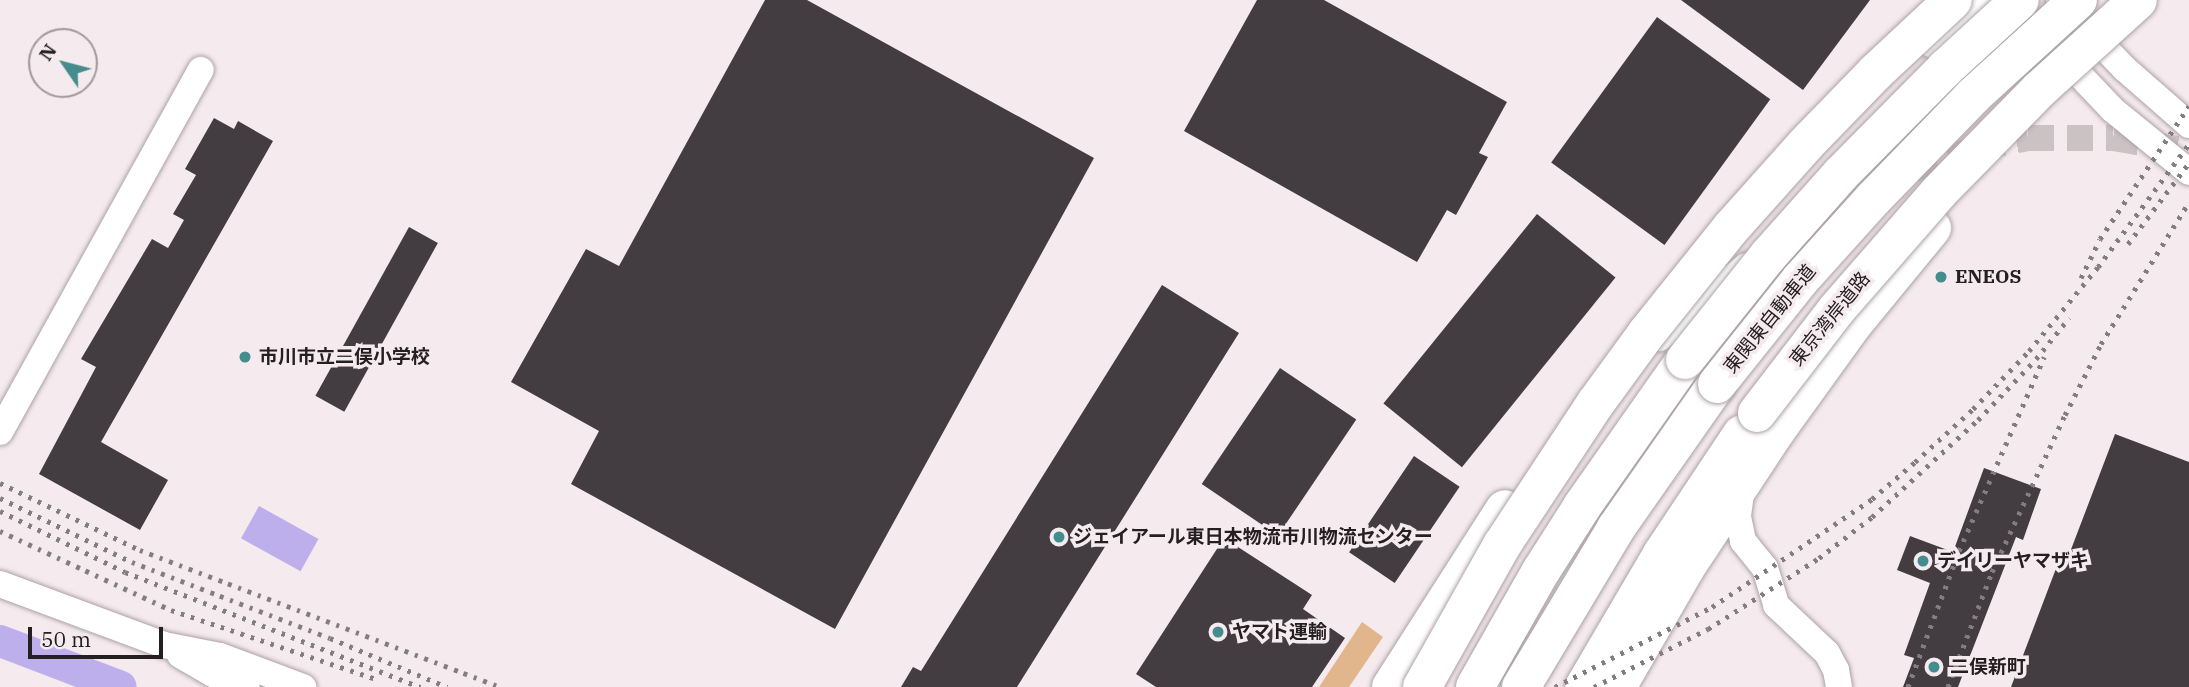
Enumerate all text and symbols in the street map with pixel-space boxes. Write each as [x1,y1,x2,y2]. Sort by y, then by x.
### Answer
north arrow [28,28,98,98]
text: N [33,39,62,65]
street label: 東関東自動車道 [1719,260,1821,378]
place label: ENEOS [1955,266,2021,288]
street label: 東京湾岸道路 [1785,268,1875,370]
marker: ENEOS [1933,269,1949,285]
place label: 市川市立二俣小学校 [259,346,430,368]
marker: 市川市立二俣小学校 [237,349,253,365]
place label: ジェイアール東日本物流市川物流センター [1073,526,1433,548]
marker: ジェイアール東日本物流市川物流センター [1051,529,1067,545]
place label: デイリーヤマザキ [1937,550,2089,572]
marker: デイリーヤマザキ [1915,553,1931,569]
scale bar [32,614,166,658]
place label: ヤマト運輸 [1232,621,1327,643]
marker: ヤマト運輸 [1210,624,1226,640]
text: 50 m [41,625,91,653]
place label: 二俣新町 [1950,656,2026,678]
marker: 二俣新町 [1924,657,1944,677]

